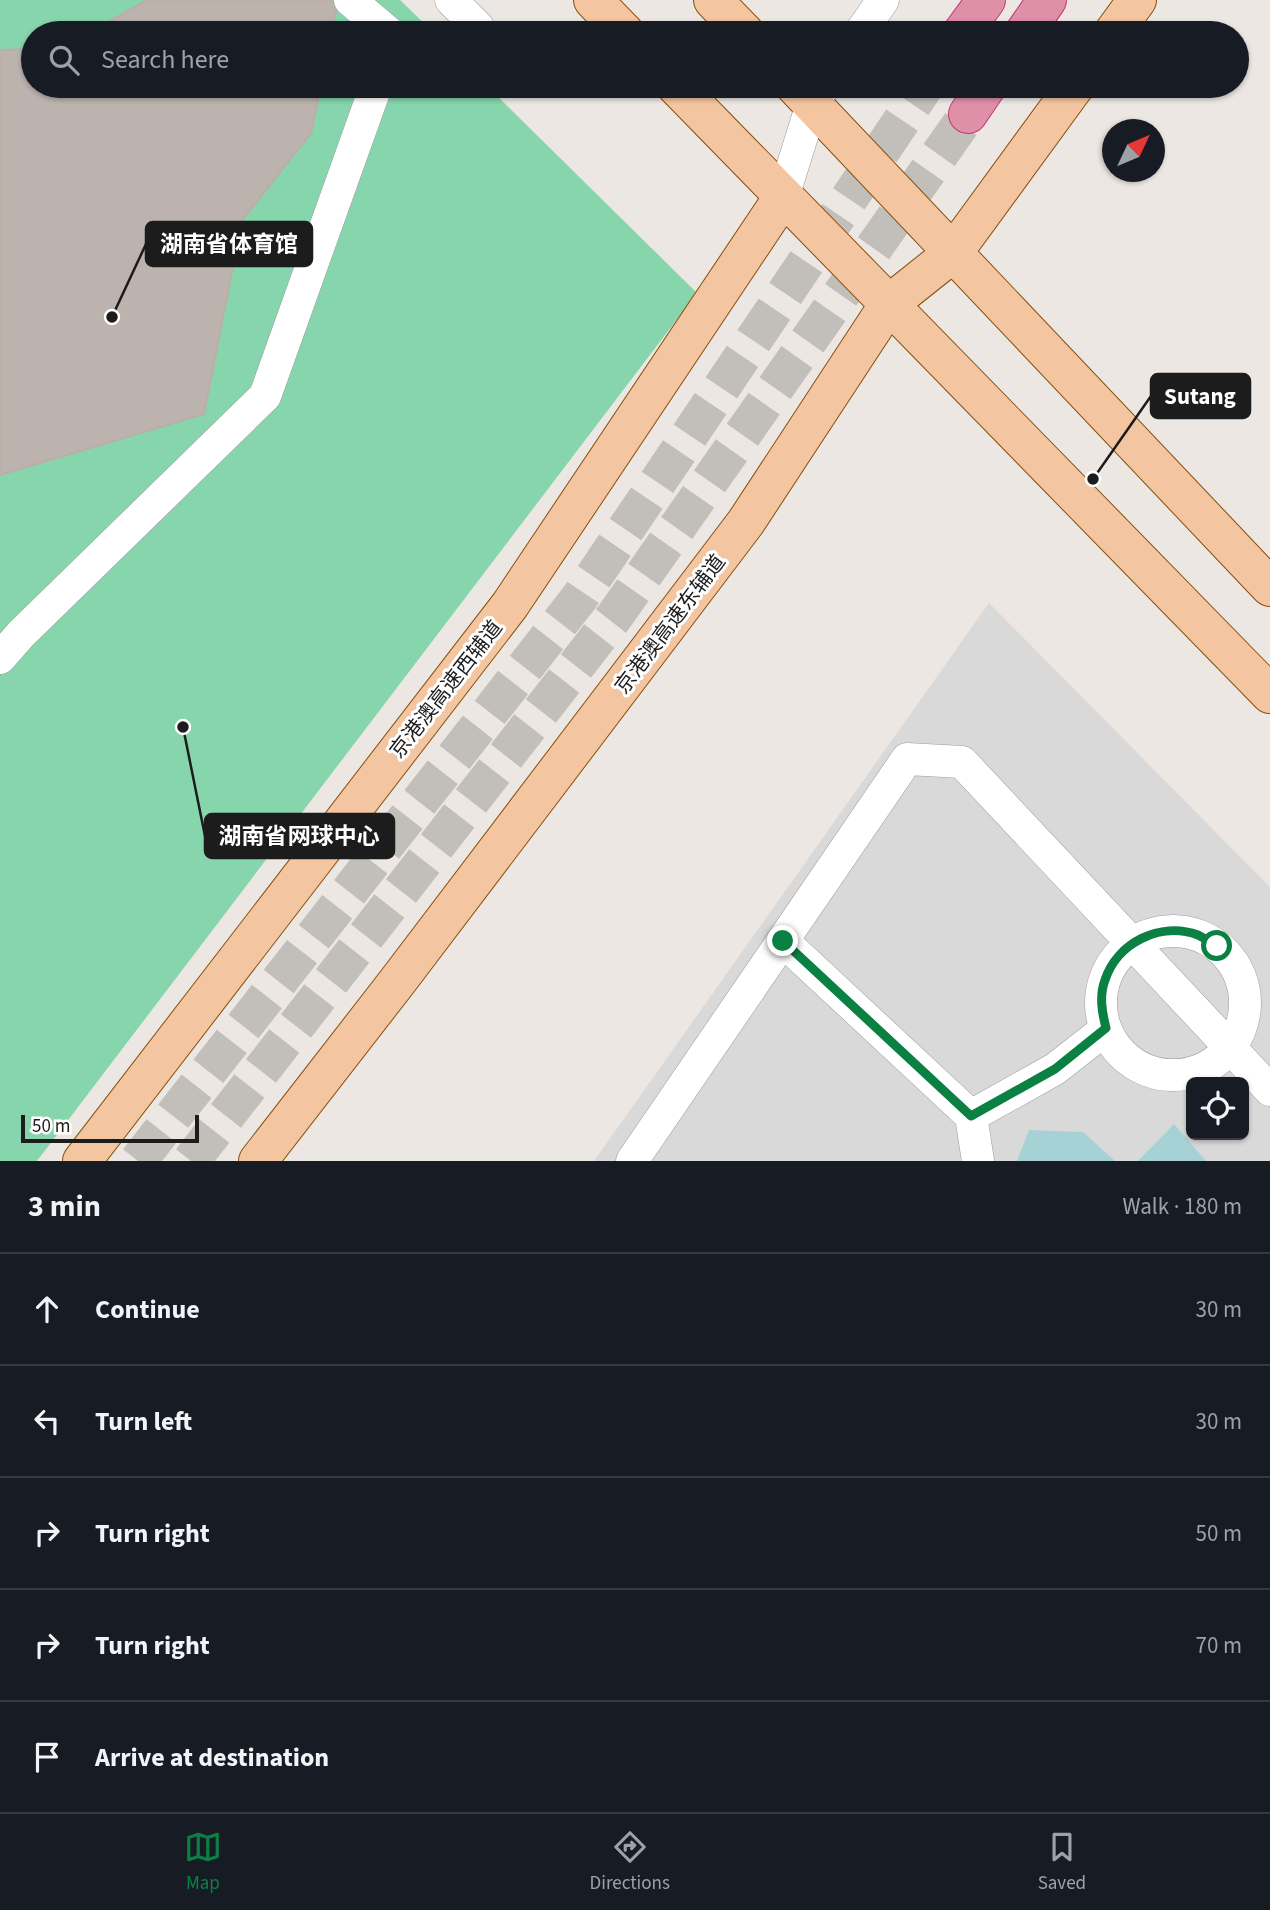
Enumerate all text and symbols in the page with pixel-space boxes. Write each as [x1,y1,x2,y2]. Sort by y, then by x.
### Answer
search box [21,21,1249,98]
icon: search [45,41,83,79]
text: Search here [101,41,229,78]
north arrow [1102,119,1165,182]
callout: 湖南省体育馆 [146,222,312,266]
text: 湖南省体育馆 [160,228,298,261]
callout: Sutang [1151,374,1250,418]
text: Sutang [1164,380,1236,413]
street label: 京港澳高速东辅道 [607,548,733,700]
street label: 京港澳高速西辅道 [382,614,510,764]
callout: 湖南省网球中心 [205,814,394,858]
text: 湖南省网球中心 [219,820,380,853]
route end [767,925,798,956]
route start [1201,930,1232,961]
map controls [1186,1077,1249,1140]
button: locate [1186,1077,1249,1140]
scale bar [21,1112,200,1144]
text: 50 m [32,1113,70,1140]
text: 3 min [28,1185,101,1228]
text: Walk · 180 m [1123,1190,1242,1223]
icon: ahead [28,1290,66,1328]
text: Continue [95,1291,200,1328]
text: 30 m [1195,1293,1242,1326]
icon: left [28,1402,66,1440]
text: Turn left [95,1403,192,1440]
text: 30 m [1195,1405,1242,1438]
icon: right [28,1514,66,1552]
text: Turn right [95,1515,210,1552]
text: 50 m [1195,1517,1242,1550]
icon: right [28,1626,66,1664]
text: Turn right [95,1627,210,1664]
text: 70 m [1195,1629,1242,1662]
icon: arrive [28,1738,66,1776]
text: Arrive at destination [95,1739,329,1776]
tab: Map [184,1828,222,1897]
tab: Directions [590,1828,670,1897]
tab: Saved [1038,1828,1086,1897]

